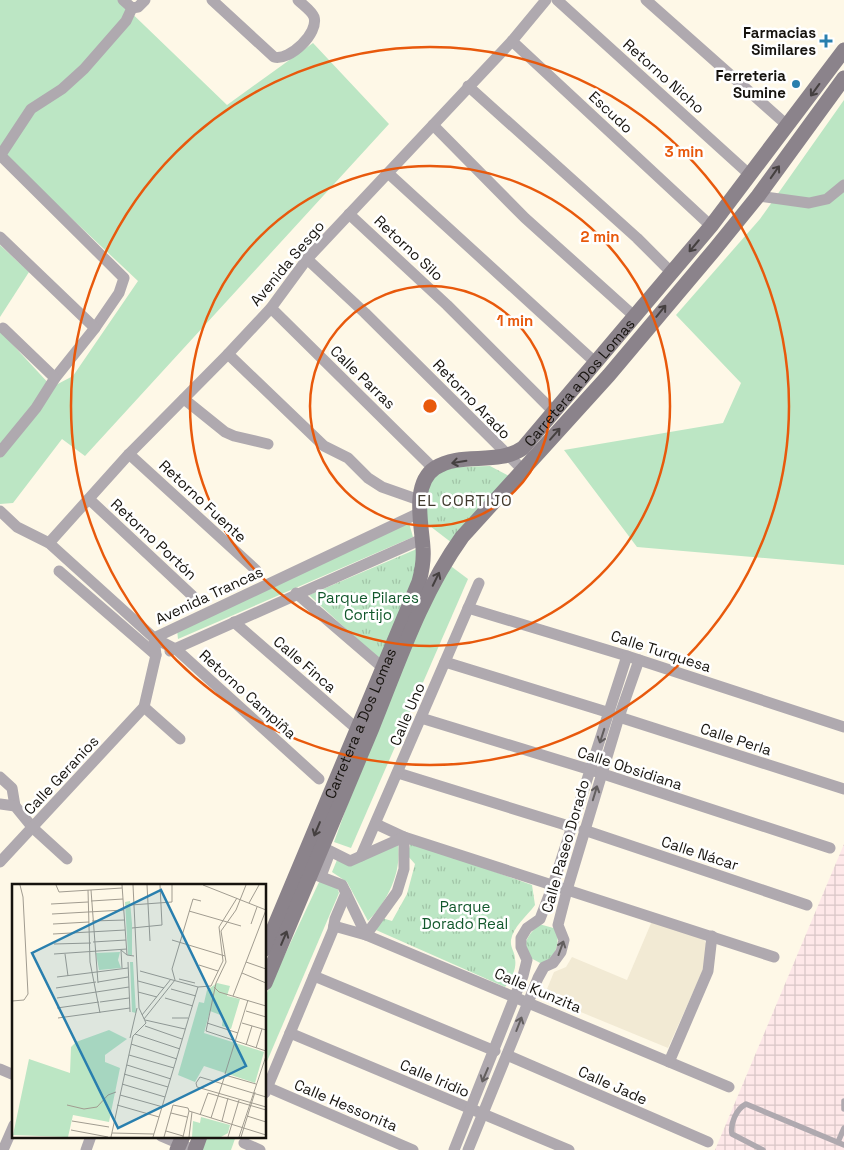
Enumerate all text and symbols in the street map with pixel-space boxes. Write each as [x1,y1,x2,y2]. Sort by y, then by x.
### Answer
place label: Farmacias Similares [743,23,816,59]
street label: Retorno Nicho [619,34,709,118]
marker: Farmacias Similares [820,35,832,47]
place label: Ferreteria Sumine [716,66,786,102]
marker: Ferreteria Sumine [790,78,802,90]
one-way arrow [810,83,820,97]
street label: Escudo [585,87,637,137]
text: 3 min [665,142,703,161]
one-way arrow [770,165,780,179]
street label: Retorno Silo [370,211,448,285]
street label: Avenida Sesgo [246,216,328,310]
text: 2 min [581,227,619,246]
one-way arrow [689,239,700,252]
one-way arrow [656,305,667,318]
text: 1 min [497,311,533,330]
street label: Carretera a Dos Lomas [519,314,638,450]
street label: Calle Parras [326,341,400,413]
street label: Retorno Arado [429,355,515,443]
centre of rings [421,397,439,415]
one-way arrow [550,428,561,441]
street label: Retorno Fuente [155,456,251,546]
one-way arrow [451,457,467,467]
district label: EL CORTIJO [417,490,513,511]
street label: Retorno Portón [107,494,201,584]
street label: Avenida Trancas [152,562,266,628]
one-way arrow [431,572,441,587]
park label: Parque Pilares Cortijo [317,588,419,624]
street label: Calle Turquesa [608,626,714,676]
street label: Calle Finca [270,632,341,697]
street label: Retorno Campiña [195,645,301,743]
street label: Carretera a Dos Lomas [320,645,400,801]
street label: Calle Uno [385,680,429,748]
street label: Calle Perla [698,719,774,760]
one-way arrow [597,727,607,743]
street label: Calle Geranios [20,731,103,818]
street label: Calle Obsidiana [575,742,685,794]
street label: Calle Paseo Dorado [537,777,593,915]
one-way arrow [591,785,601,801]
one-way arrow [311,821,321,836]
street label: Calle Nácar [659,832,741,874]
inset map [12,884,266,1138]
park label: Parque Dorado Real [422,897,508,933]
one-way arrow [279,931,289,946]
one-way arrow [557,941,566,956]
street label: Calle Kunzita [492,963,585,1017]
one-way arrow [515,1017,525,1032]
street label: Calle Iridio [397,1055,473,1101]
street label: Calle Jade [575,1061,651,1109]
one-way arrow [480,1067,489,1082]
street label: Calle Hessonita [291,1075,401,1135]

